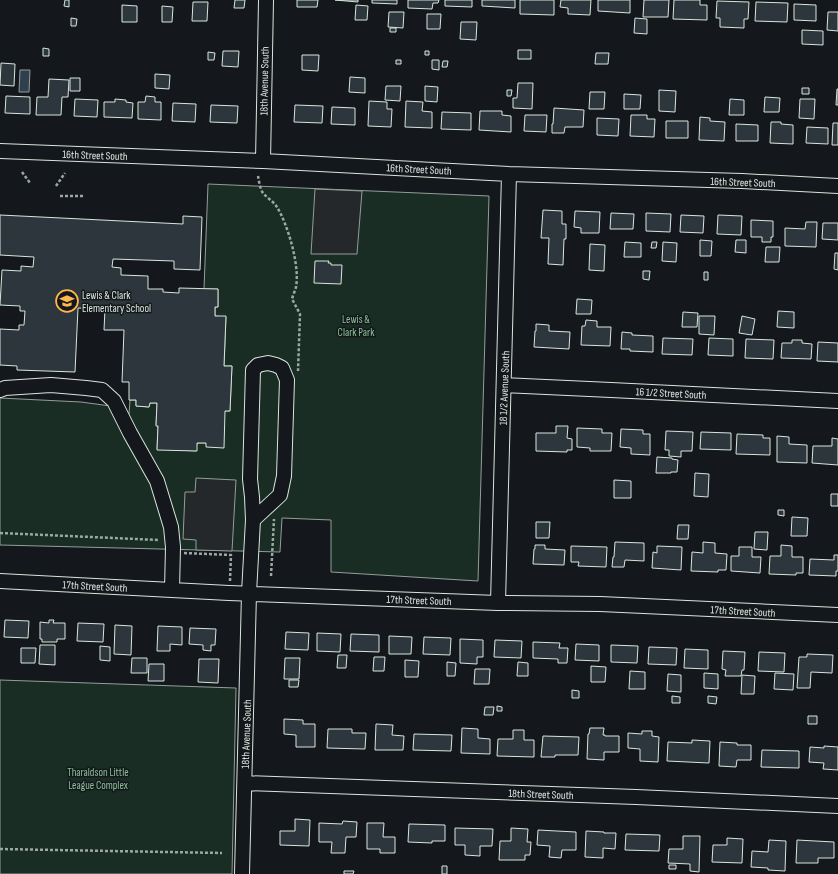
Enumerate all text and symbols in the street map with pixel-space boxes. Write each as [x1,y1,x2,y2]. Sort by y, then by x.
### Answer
street label: 18th Avenue South [257,46,272,116]
street label: 16th Street South [62,148,128,163]
street label: 16th Street South [386,161,452,178]
street label: 16th Street South [710,175,776,190]
school or university icon: Lewis & Clark Elementary School [54,288,80,314]
place label: Lewis & Clark Elementary School [82,289,151,315]
park label: Lewis & Clark Park [338,313,375,339]
street label: 18 1/2 Avenue South [497,350,512,425]
street label: 16 1/2 Street South [635,385,707,402]
street label: 17th Street South [62,578,128,595]
street label: 17th Street South [386,593,452,608]
street label: 17th Street South [710,603,776,620]
street label: 18th Avenue South [239,699,254,769]
park label: Tharaldson Little League Complex [67,766,129,792]
street label: 18th Street South [508,787,574,802]

